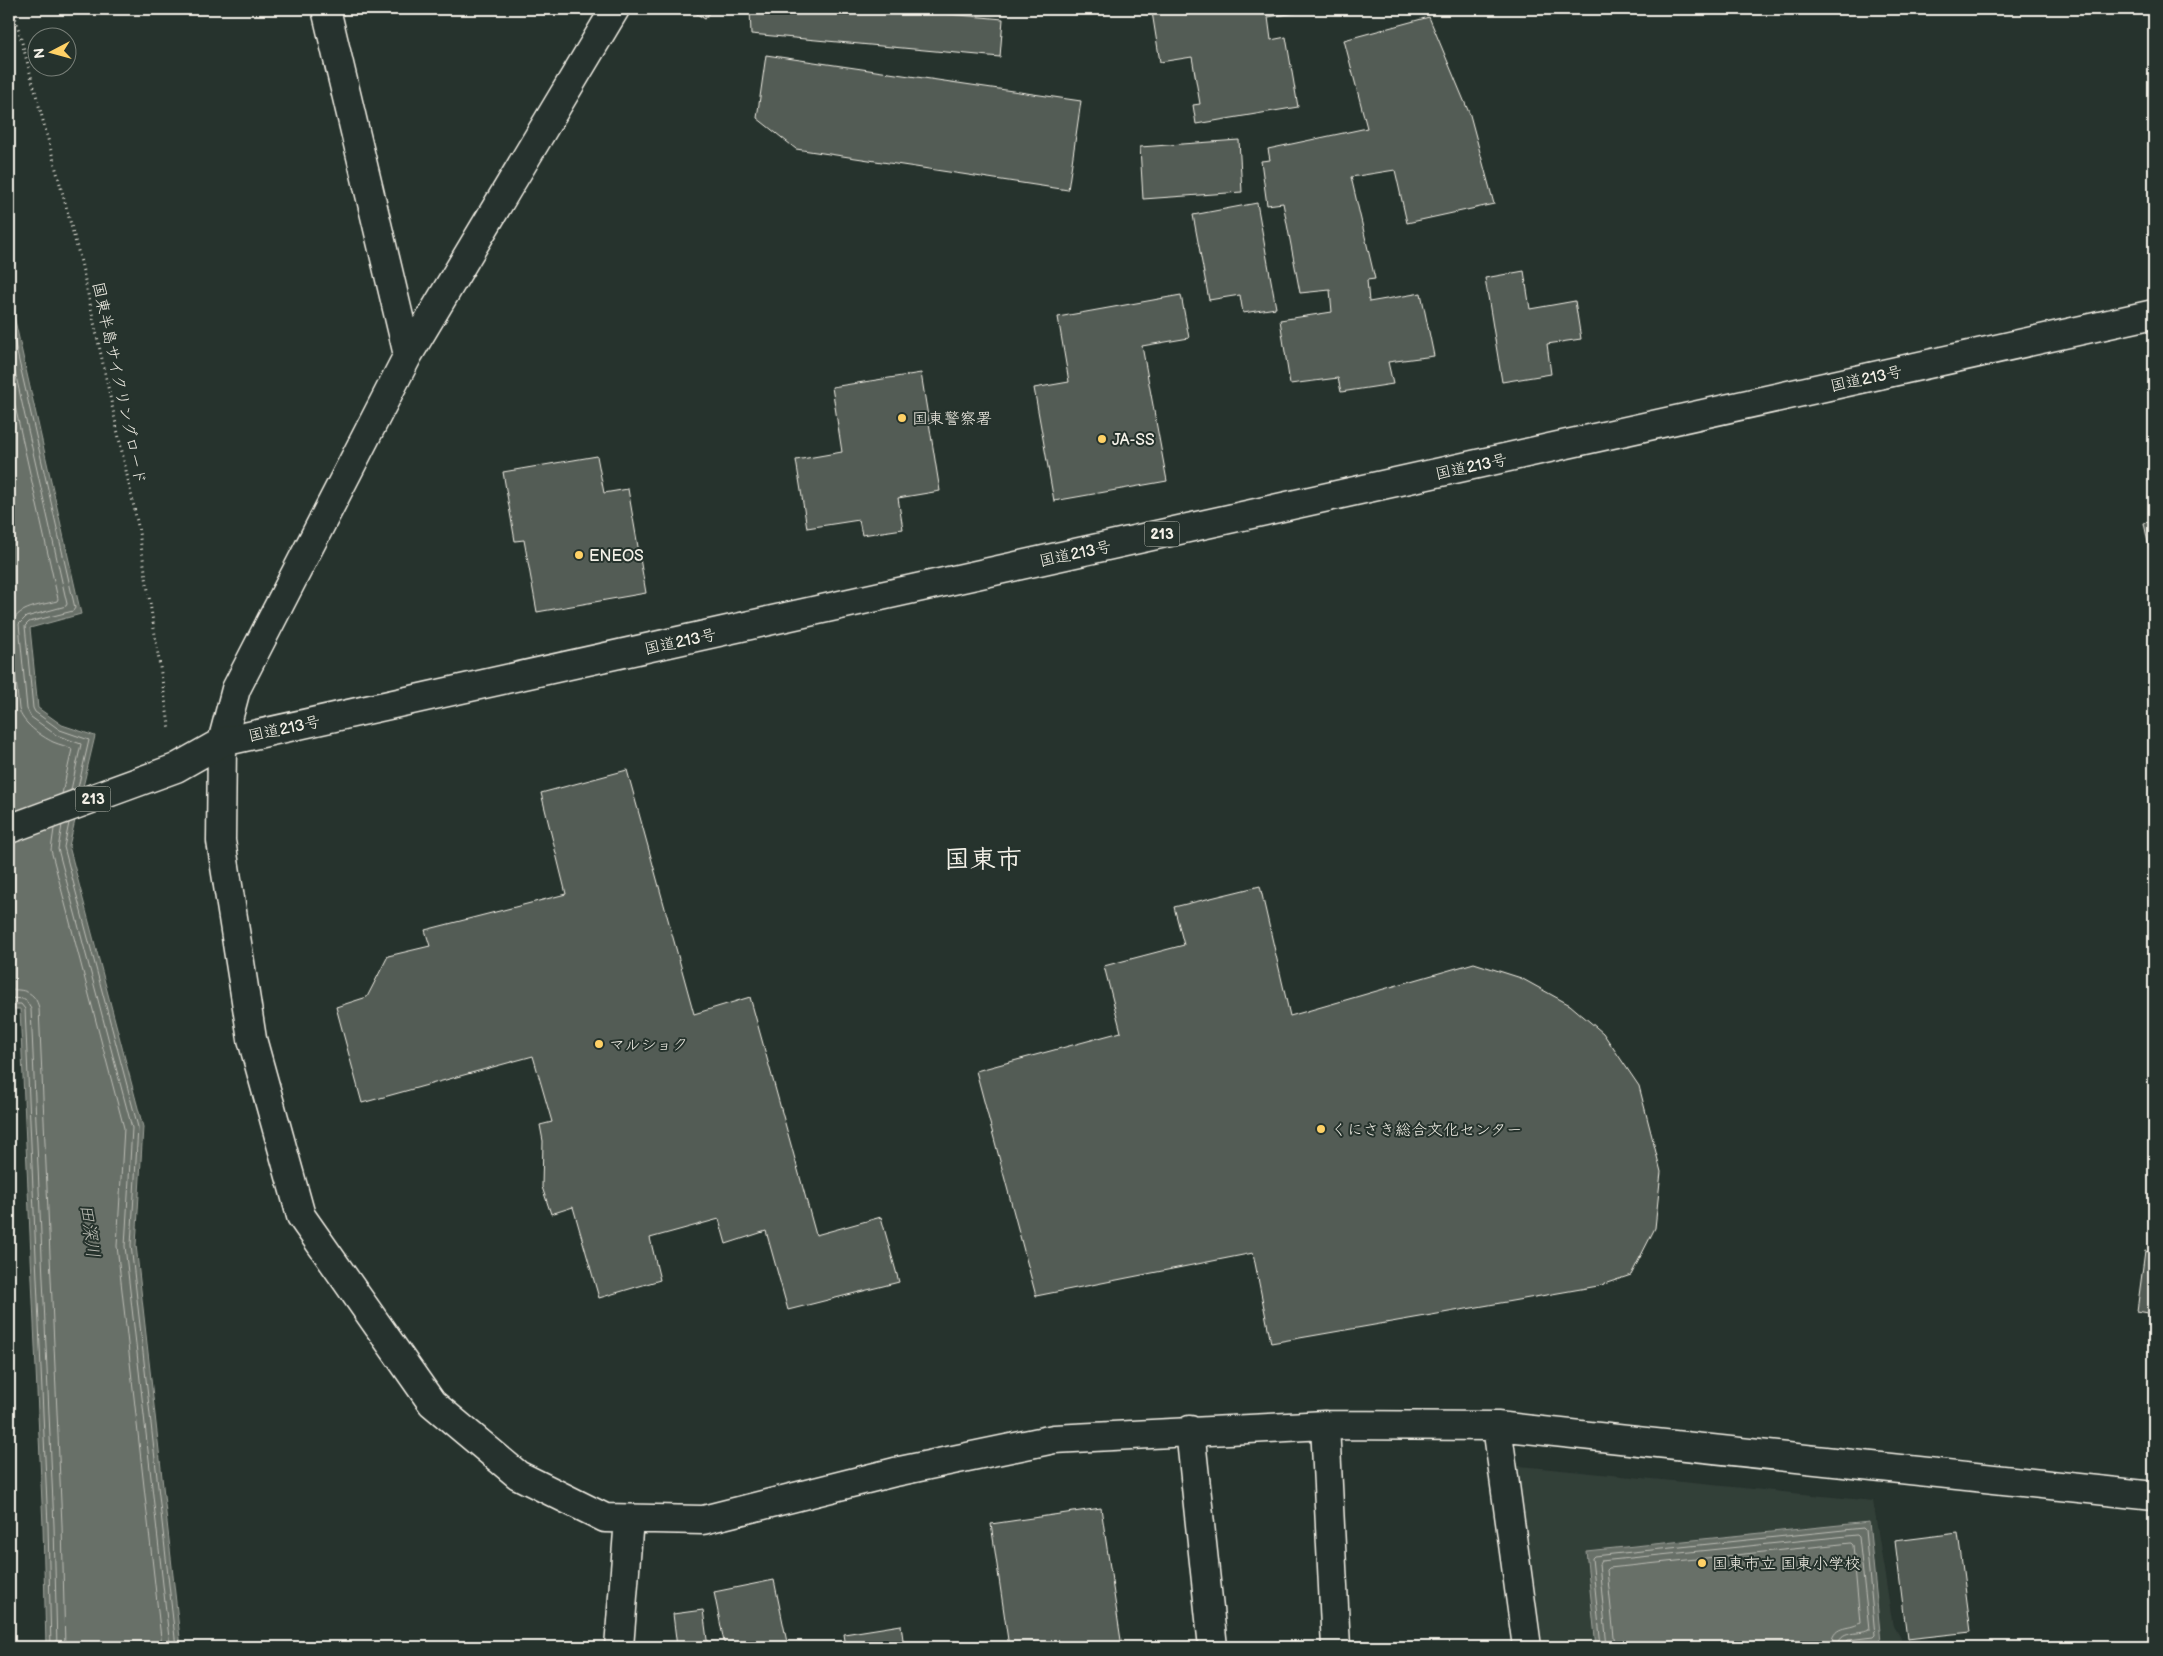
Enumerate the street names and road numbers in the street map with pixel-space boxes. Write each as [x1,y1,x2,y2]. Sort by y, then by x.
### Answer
street label: 国東半島サイクリングロード [88,280,149,486]
street label: 国道213号 [1829,363,1904,396]
street label: 国道213号 [1434,451,1509,484]
road number: 213 [1144,522,1180,546]
street label: 国道213号 [1038,538,1113,571]
street label: 国道213号 [643,626,718,659]
street label: 国道213号 [247,713,322,746]
road number: 213 [76,786,110,812]

